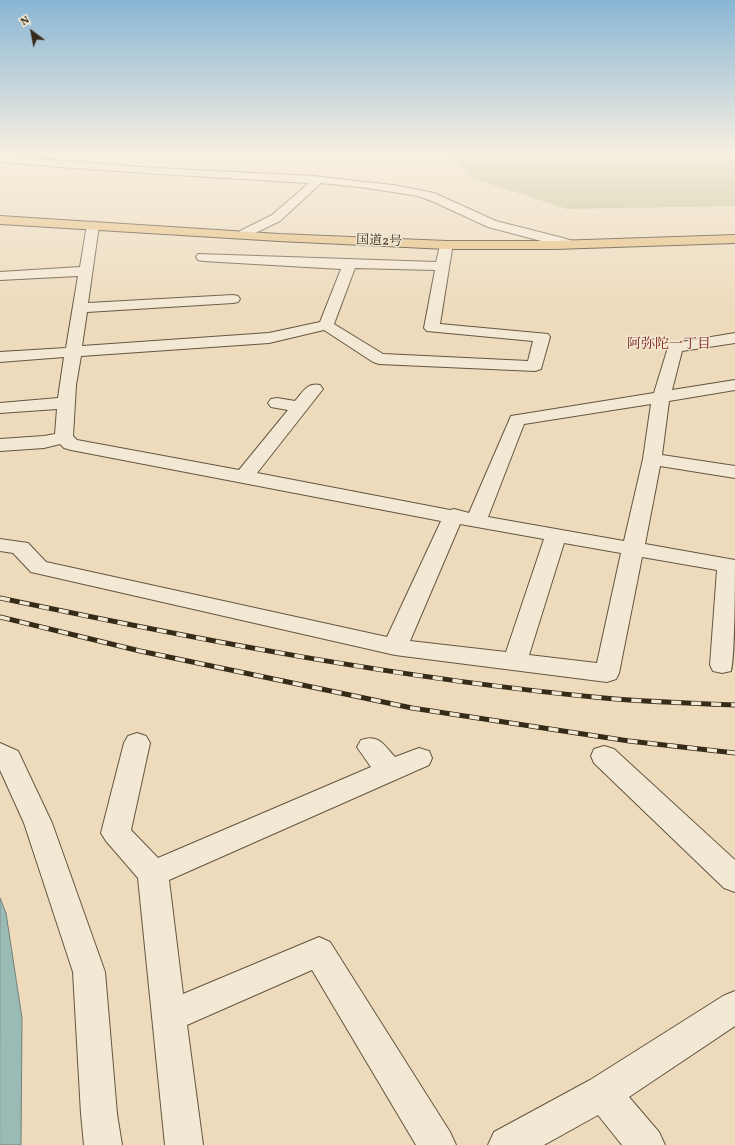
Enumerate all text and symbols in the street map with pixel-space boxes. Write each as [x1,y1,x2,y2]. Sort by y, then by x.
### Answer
north arrow [12,12,52,52]
text: N [18,13,33,30]
street label: 国道2号 [356,233,402,251]
district label: 阿弥陀一丁目 [627,337,711,353]

